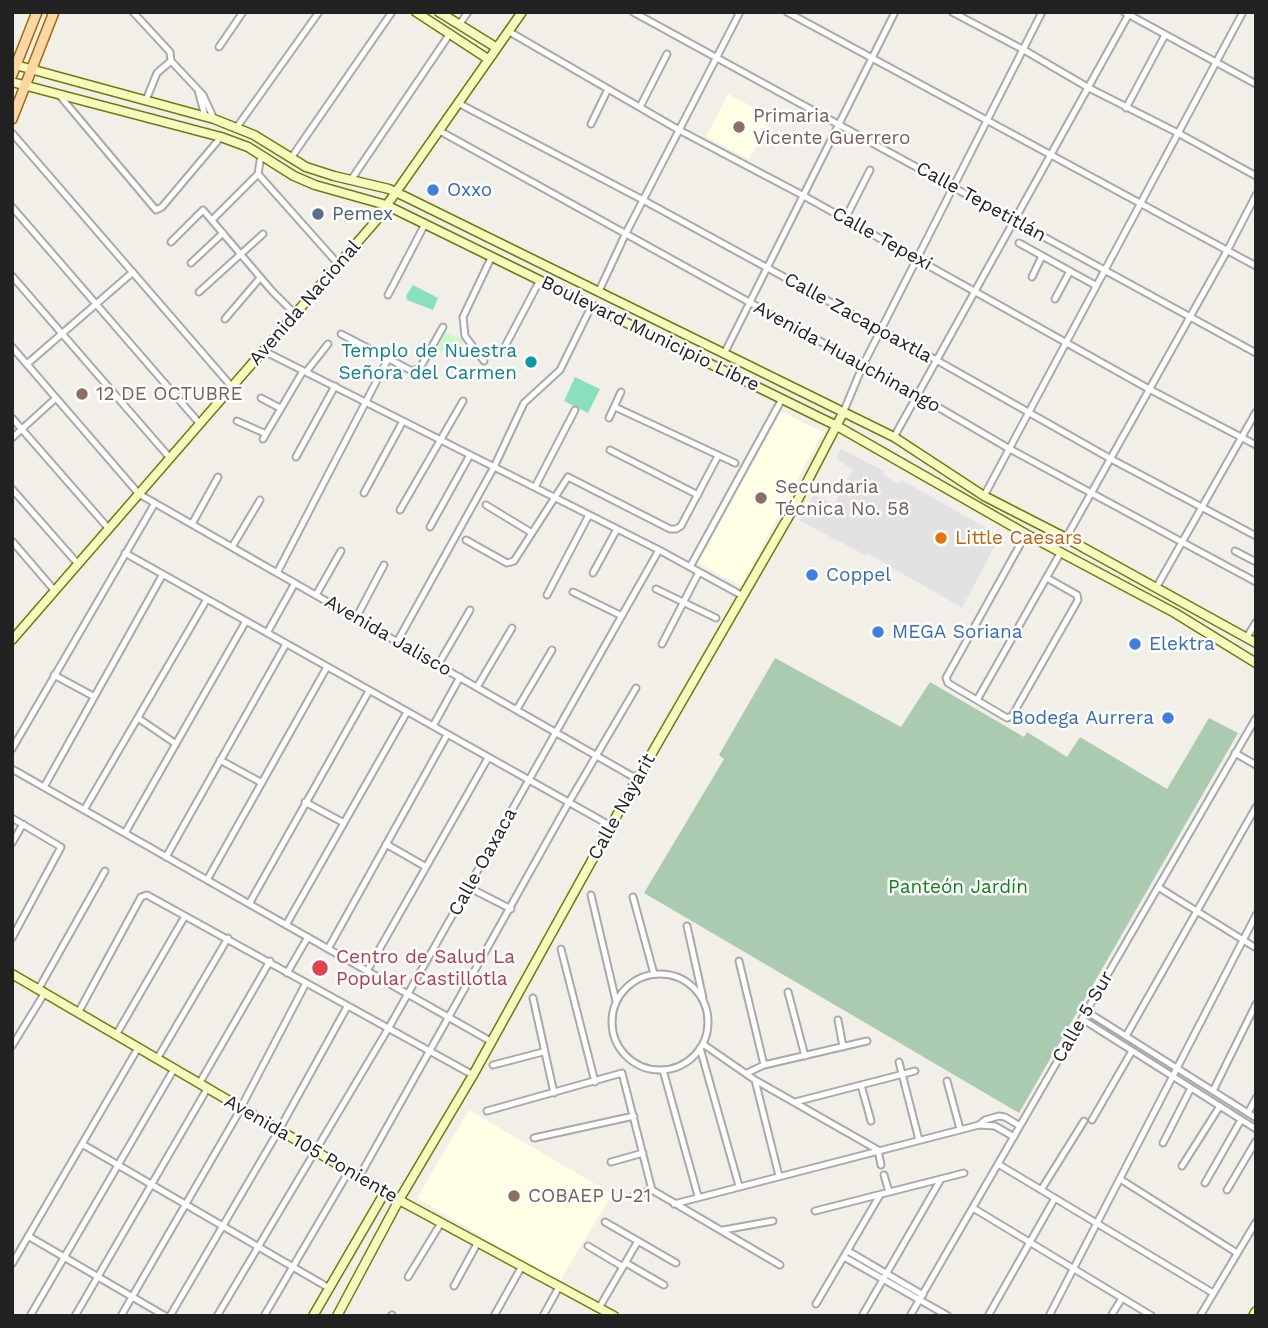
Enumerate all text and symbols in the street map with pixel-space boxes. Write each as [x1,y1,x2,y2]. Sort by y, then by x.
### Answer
place label: Primaria Vicente Guerrero [753,105,910,149]
marker: Primaria Vicente Guerrero [731,119,747,135]
street label: Calle Tepetitlán [912,157,1050,247]
place label: Oxxo [447,179,492,201]
marker: Oxxo [425,182,441,198]
street label: Calle Tepexi [828,202,936,276]
place label: Pemex [332,203,393,225]
marker: Pemex [310,206,326,222]
street label: Avenida Nacional [244,236,366,370]
street label: Calle Zacapoaxtla [780,268,936,368]
street label: Boulevard Municipio Libre [537,271,763,397]
street label: Avenida Huauchinango [750,296,944,418]
place label: Templo de Nuestra Señora del Carmen [338,340,517,384]
marker: Templo de Nuestra Señora del Carmen [523,354,539,370]
place label: 12 DE OCTUBRE [96,383,243,405]
marker: 12 DE OCTUBRE [74,386,90,402]
place label: Secundaria Técnica No. 58 [775,476,910,520]
marker: Secundaria Técnica No. 58 [753,490,769,506]
place label: Little Caesars [955,527,1082,549]
marker: Little Caesars [933,530,949,546]
place label: Coppel [826,564,891,586]
marker: Coppel [804,567,820,583]
street label: Avenida Jalisco [320,590,456,682]
place label: MEGA Soriana [892,621,1022,643]
marker: MEGA Soriana [870,624,886,640]
place label: Elektra [1149,633,1215,655]
marker: Elektra [1127,636,1143,652]
place label: Bodega Aurrera [1011,707,1154,729]
marker: Bodega Aurrera [1160,710,1176,726]
street label: Calle Nayarit [583,750,661,864]
street label: Calle Oaxaca [444,804,522,920]
park label: Panteón Jardín [888,876,1028,898]
place label: Centro de Salud La Popular Castillotla [336,946,515,990]
marker: Centro de Salud La Popular Castillotla [310,958,330,978]
street label: Calle 5 Sur [1048,967,1118,1067]
street label: Avenida 105 Poniente [220,1090,402,1208]
place label: COBAEP U-21 [528,1185,651,1207]
marker: COBAEP U-21 [506,1188,522,1204]

